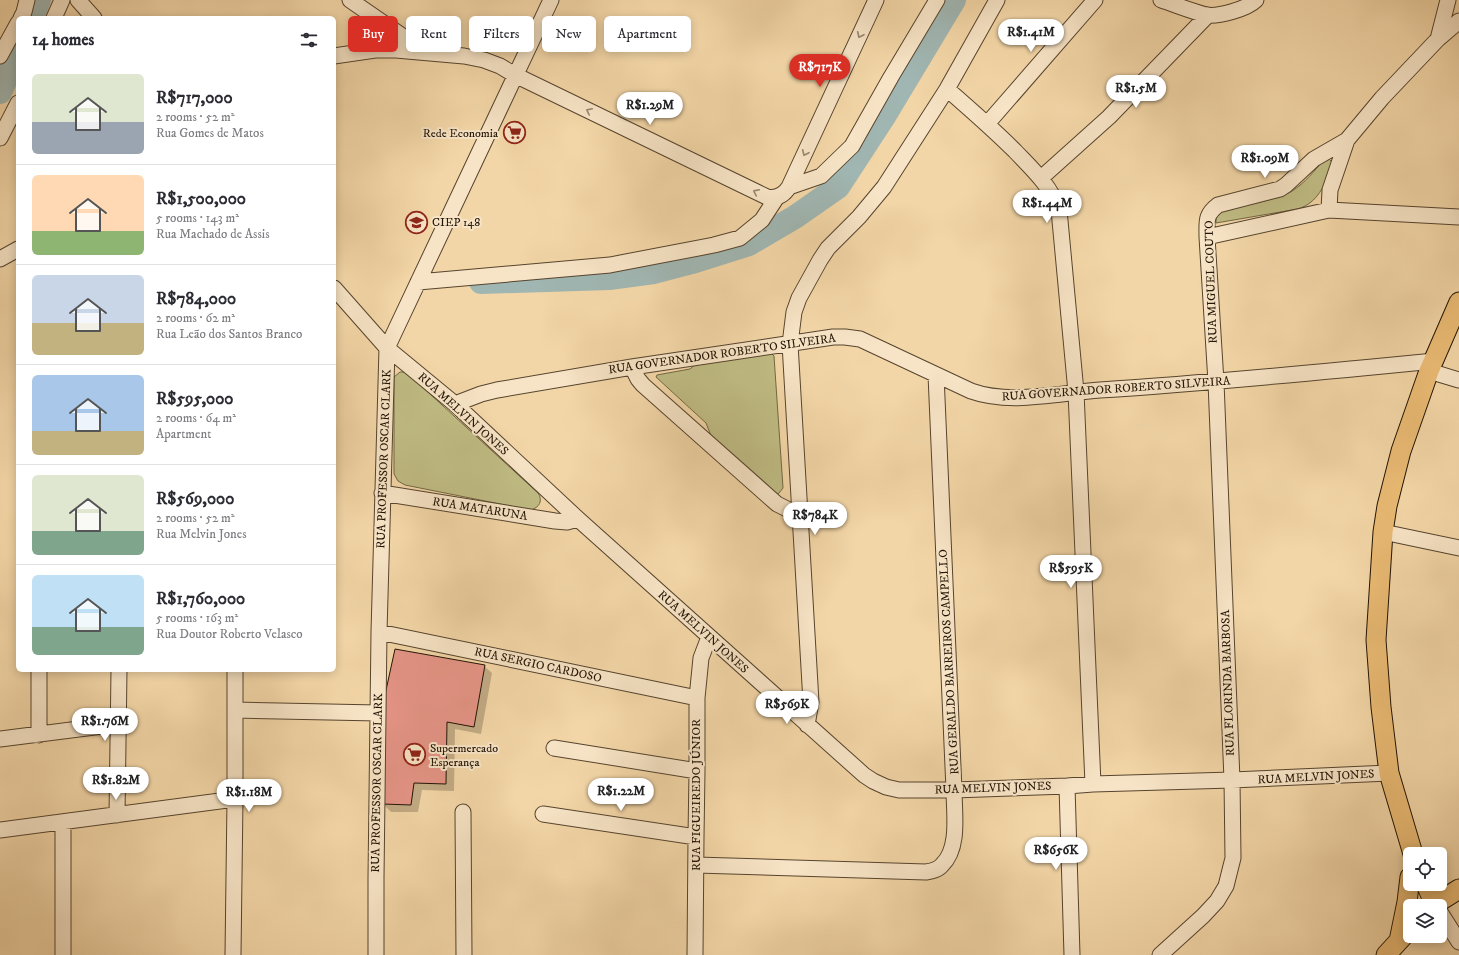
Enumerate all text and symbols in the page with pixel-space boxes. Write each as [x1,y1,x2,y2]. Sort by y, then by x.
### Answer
chip: Buy [348,16,398,52]
chip: Rent [406,16,461,52]
chip: Filters [469,16,534,52]
chip: New [542,16,596,52]
chip: Apartment [604,16,691,52]
pin: R$1.41M [994,19,1068,53]
text: R$1.41M [1007,24,1055,40]
text: 14 homes [32,29,94,51]
icon: filters [298,29,320,51]
one-way arrow [857,31,865,39]
pin: R$717K [787,54,853,88]
text: R$717K [798,59,842,75]
pin: R$1.5M [1103,75,1169,109]
text: R$1.5M [1115,80,1157,96]
text: R$717,000 [156,87,233,109]
icon: home [64,90,112,138]
pin: R$1.29M [613,92,687,126]
text: R$1.29M [626,97,674,113]
one-way arrow [585,108,593,116]
text: 2 rooms · 52 m² [156,109,235,125]
supermarket icon: Rede Economia [501,120,527,146]
text: Rua Gomes de Matos [156,125,264,141]
place label: Rede Economia [423,126,499,141]
pin: R$1.09M [1228,145,1302,179]
one-way arrow [802,149,810,157]
text: R$1.09M [1241,150,1289,166]
text: R$1,500,000 [156,188,246,210]
one-way arrow [753,189,760,197]
pin: R$1.44M [1010,190,1084,224]
icon: home [64,191,112,239]
text: R$1.44M [1022,195,1072,211]
school or university icon: CIEP 148 [404,209,430,235]
text: 5 rooms · 143 m² [156,210,239,226]
place label: CIEP 148 [432,215,480,230]
street label: RUA MIGUEL COUTO [1201,220,1221,344]
text: Rua Machado de Assis [156,226,269,242]
text: R$784,000 [156,288,236,310]
icon: home [64,291,112,339]
text: 2 rooms · 62 m² [156,310,235,326]
text: Rua Leão dos Santos Branco [156,326,302,342]
street label: RUA GOVERNADOR ROBERTO SILVEIRA [607,331,837,377]
street label: RUA PROFESSOR OSCAR CLARK [373,369,395,549]
street label: RUA MELVIN JONES [415,369,511,459]
street label: RUA GOVERNADOR ROBERTO SILVEIRA [1001,373,1231,404]
text: R$595,000 [156,388,233,410]
icon: home [64,391,112,439]
text: 2 rooms · 64 m² [156,410,236,426]
text: Apartment [156,426,211,442]
text: R$569,000 [156,488,234,510]
icon: home [64,491,112,539]
street label: RUA MATARUNA [431,494,529,524]
pin: R$784K [782,502,848,536]
text: R$784K [792,507,838,523]
text: 2 rooms · 52 m² [156,510,235,526]
text: Rua Melvin Jones [156,526,247,542]
street label: RUA GERALDO BARREIROS CAMPELLO [936,549,962,775]
pin: R$595K [1038,555,1104,589]
text: R$595K [1049,560,1093,576]
street label: RUA MELVIN JONES [655,587,751,677]
text: R$1,760,000 [156,588,245,610]
icon: home [64,591,112,639]
street label: RUA FLORINDA BARBOSA [1218,609,1238,756]
text: 5 rooms · 163 m² [156,610,238,626]
text: Rua Doutor Roberto Velasco [156,626,303,642]
street label: RUA SERGIO CARDOSO [473,644,603,686]
pin: R$569K [754,691,820,725]
street label: RUA PROFESSOR OSCAR CLARK [368,693,386,873]
text: R$569K [765,696,809,712]
pin: R$1.76M [68,708,142,742]
text: R$1.76M [81,713,129,729]
street label: RUA FIGUEIREDO JÚNIOR [689,719,704,871]
place label: Supermercado Esperança [430,741,498,770]
supermarket icon: Supermercado Esperança [401,742,427,768]
street label: RUA MELVIN JONES [1257,766,1375,788]
pin: R$1.82M [79,767,153,801]
text: R$1.82M [92,772,140,788]
pin: R$1.22M [584,778,658,812]
street label: RUA MELVIN JONES [934,778,1052,798]
pin: R$1.18M [212,779,286,813]
text: R$1.22M [597,783,645,799]
text: R$1.18M [226,784,272,800]
pin: R$656K [1023,837,1089,871]
text: R$656K [1034,842,1078,858]
map controls [1403,847,1447,943]
button: locate [1403,847,1447,891]
button: layers [1403,899,1447,943]

